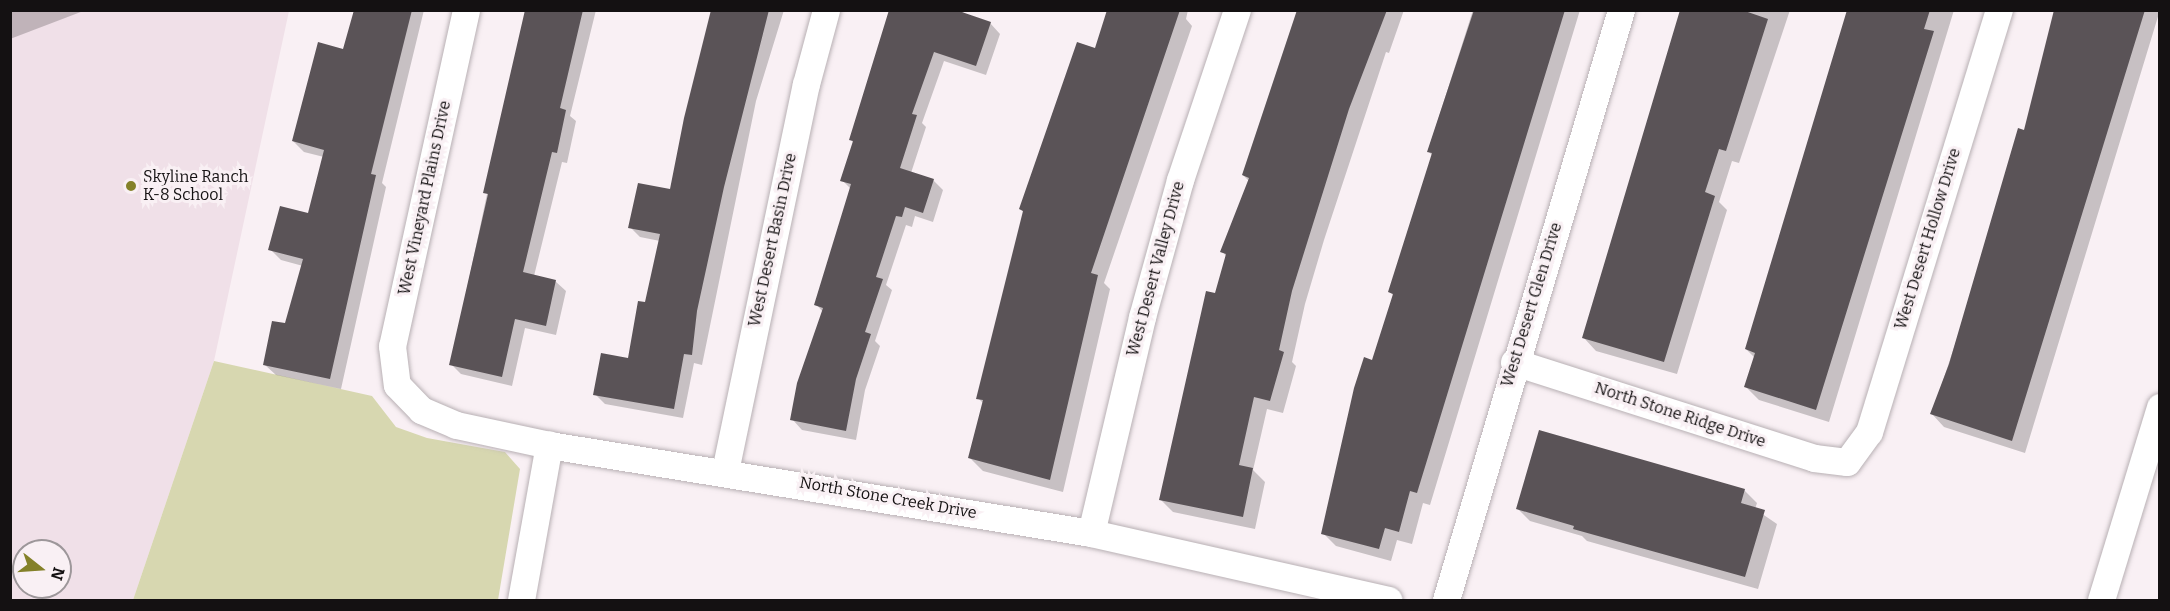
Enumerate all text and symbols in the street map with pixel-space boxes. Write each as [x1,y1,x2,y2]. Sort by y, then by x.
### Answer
street label: West Vineyard Plains Drive [395,99,455,297]
street label: West Desert Hollow Drive [1891,146,1965,332]
street label: West Desert Basin Drive [745,151,801,329]
place label: Skyline Ranch K-8 School [143,167,248,205]
marker: Skyline Ranch K-8 School [124,179,138,193]
street label: West Desert Valley Drive [1123,179,1189,359]
street label: West Desert Glen Drive [1498,220,1566,390]
street label: North Stone Ridge Drive [1592,378,1768,452]
street label: North Stone Creek Drive [798,473,978,523]
north arrow [12,539,72,599]
text: N [47,565,69,583]

